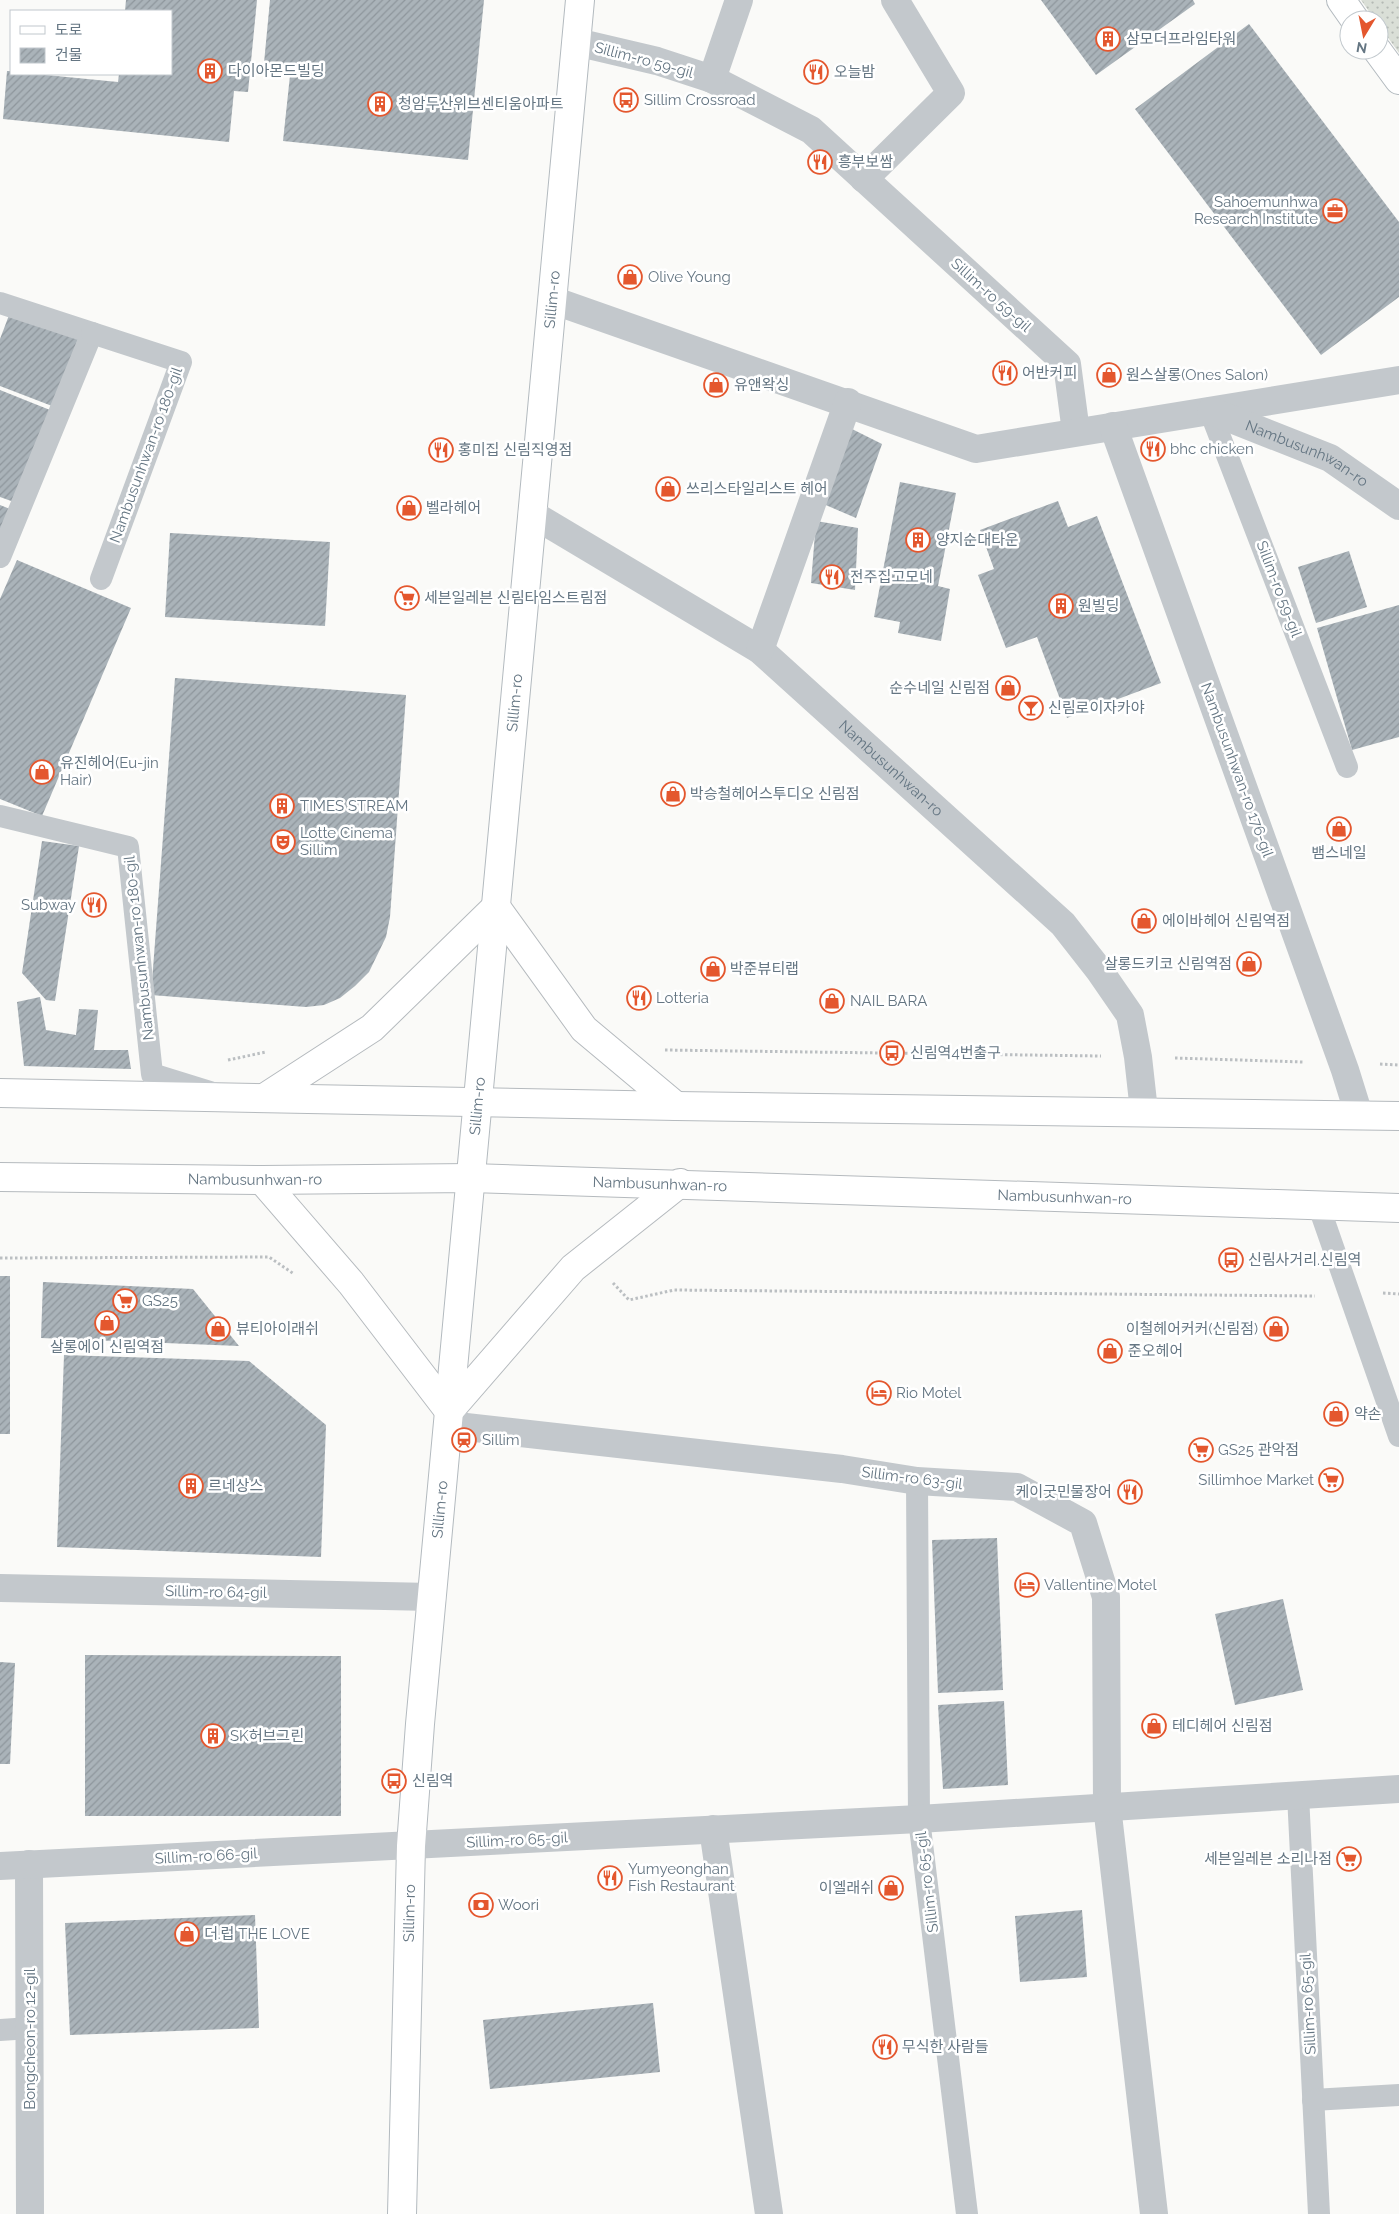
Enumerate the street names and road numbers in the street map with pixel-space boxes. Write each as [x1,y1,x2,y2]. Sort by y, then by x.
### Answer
street label: Sillim-ro 59-gil [593,38,696,82]
street label: Sillim-ro 59-gil [947,254,1035,336]
street label: Sillim-ro [541,270,564,329]
street label: Nambusunhwan-ro 180-gil [106,364,187,545]
street label: Nambusunhwan-ro [1243,417,1372,491]
street label: Sillim-ro 59-gil [1252,538,1306,641]
street label: Sillim-ro [503,673,526,733]
street label: Nambusunhwan-ro 176-gil [1197,680,1277,861]
street label: Nambusunhwan-ro [835,717,947,820]
street label: Nambusunhwan-ro 180-gil [120,854,158,1041]
street label: Sillim-ro [466,1076,489,1136]
street label: Nambusunhwan-ro [188,1170,322,1189]
street label: Nambusunhwan-ro [592,1173,727,1195]
street label: Nambusunhwan-ro [997,1186,1132,1208]
street label: Sillim-ro 63-gil [860,1463,964,1493]
street label: Sillim-ro [428,1480,452,1539]
street label: Sillim-ro 64-gil [165,1582,268,1602]
street label: Sillim-ro 65-gil [466,1828,569,1852]
street label: Sillim-ro 65-gil [912,1829,942,1934]
street label: Sillim-ro 66-gil [154,1844,259,1868]
street label: Sillim-ro [400,1884,419,1942]
street label: Sillim-ro 65-gil [1296,1952,1320,2055]
street label: Bongcheon-ro 12-gil [21,1967,39,2110]

